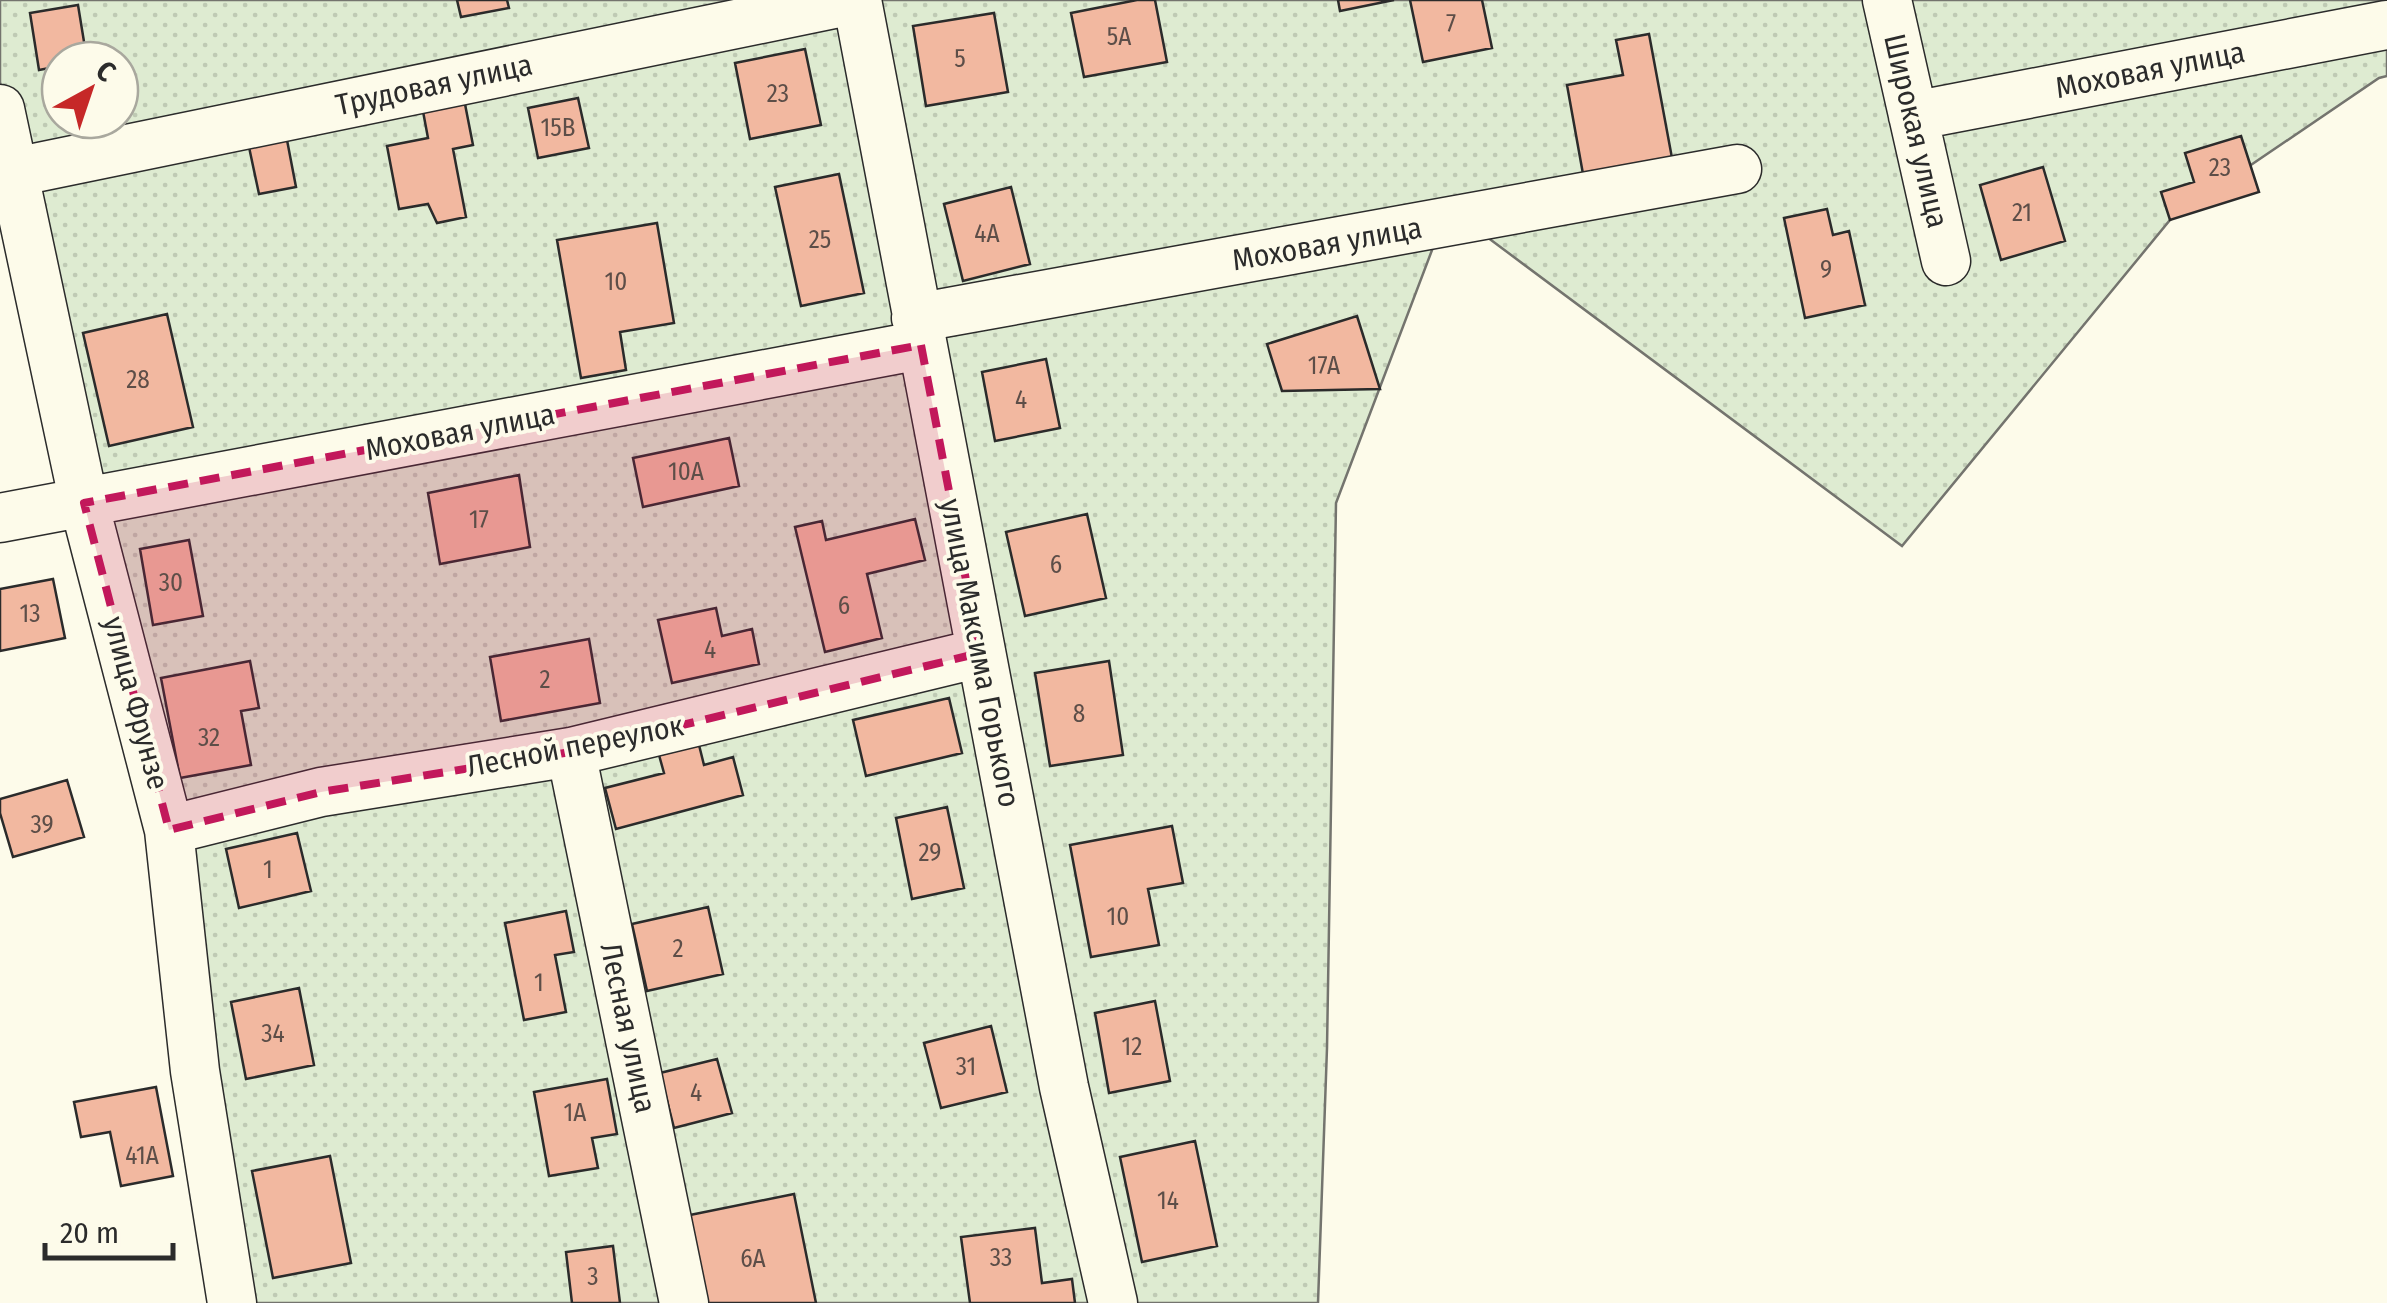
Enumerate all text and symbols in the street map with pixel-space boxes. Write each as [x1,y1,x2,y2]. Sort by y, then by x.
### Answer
house number: 7 [1446,9,1456,39]
house number: 5А [1107,22,1131,52]
street label: Широкая улица [1876,30,1956,232]
street label: Моховая улица [2052,34,2248,106]
north arrow [40,40,140,140]
house number: 5 [954,44,966,74]
street label: Трудовая улица [332,47,536,123]
text: С [90,54,122,89]
house number: 23 [767,79,789,109]
house number: 15В [541,113,575,143]
house number: 23 [2209,153,2231,183]
house number: 21 [2012,198,2032,228]
street label: Моховая улица [1229,210,1425,278]
house number: 4А [974,219,1000,249]
house number: 25 [809,225,831,255]
house number: 9 [1820,255,1832,285]
house number: 10 [605,267,627,297]
house number: 17А [1308,351,1340,381]
house number: 28 [126,365,150,395]
house number: 4 [1015,385,1027,415]
street label: Моховая улица [362,396,558,468]
house number: 10А [668,457,704,487]
street label: улица Максима Горького [932,496,1028,810]
house number: 17 [469,505,489,535]
house number: 6 [1050,550,1062,580]
house number: 30 [159,568,183,598]
house number: 6 [838,591,850,621]
house number: 13 [19,599,41,629]
street label: улица Фрунзе [96,613,176,793]
house number: 4 [704,635,716,665]
house number: 2 [539,665,551,695]
house number: 8 [1073,699,1085,729]
street label: Лесной переулок [464,707,686,785]
house number: 32 [198,723,220,753]
house number: 39 [30,810,54,840]
house number: 29 [918,838,942,868]
house number: 1 [263,855,273,885]
house number: 10 [1107,902,1129,932]
house number: 2 [672,934,684,964]
street label: Лесная улица [592,940,664,1116]
house number: 1 [534,968,544,998]
house number: 34 [261,1019,285,1049]
house number: 12 [1122,1032,1142,1062]
house number: 31 [956,1052,976,1082]
house number: 4 [690,1078,702,1108]
house number: 1А [564,1098,586,1128]
house number: 41А [125,1141,159,1171]
house number: 14 [1157,1186,1179,1216]
scale bar [45,1198,172,1260]
text: 20 m [60,1215,119,1251]
house number: 33 [990,1243,1012,1273]
house number: 6А [740,1244,766,1274]
house number: 3 [587,1262,599,1292]

